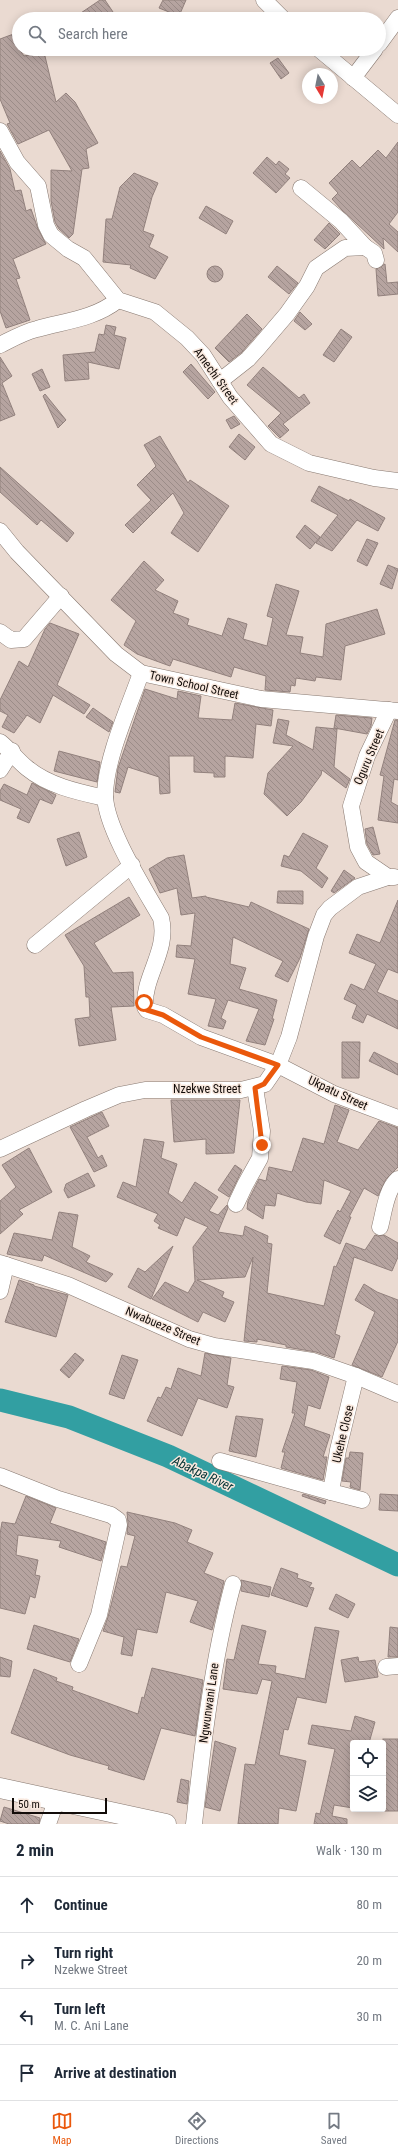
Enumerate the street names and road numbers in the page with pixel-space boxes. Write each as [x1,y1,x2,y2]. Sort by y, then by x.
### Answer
street label: Amechi Street [191,345,241,407]
street label: Town School Street [148,668,240,702]
street label: Oguru Street [351,727,387,787]
street label: Ukpatu Street [306,1073,370,1113]
street label: Nzekwe Street [173,1082,241,1096]
street label: Nwabueze Street [123,1304,203,1348]
street label: Ukehe Close [330,1404,356,1464]
street label: Ngwunwani Lane [196,1662,222,1744]

